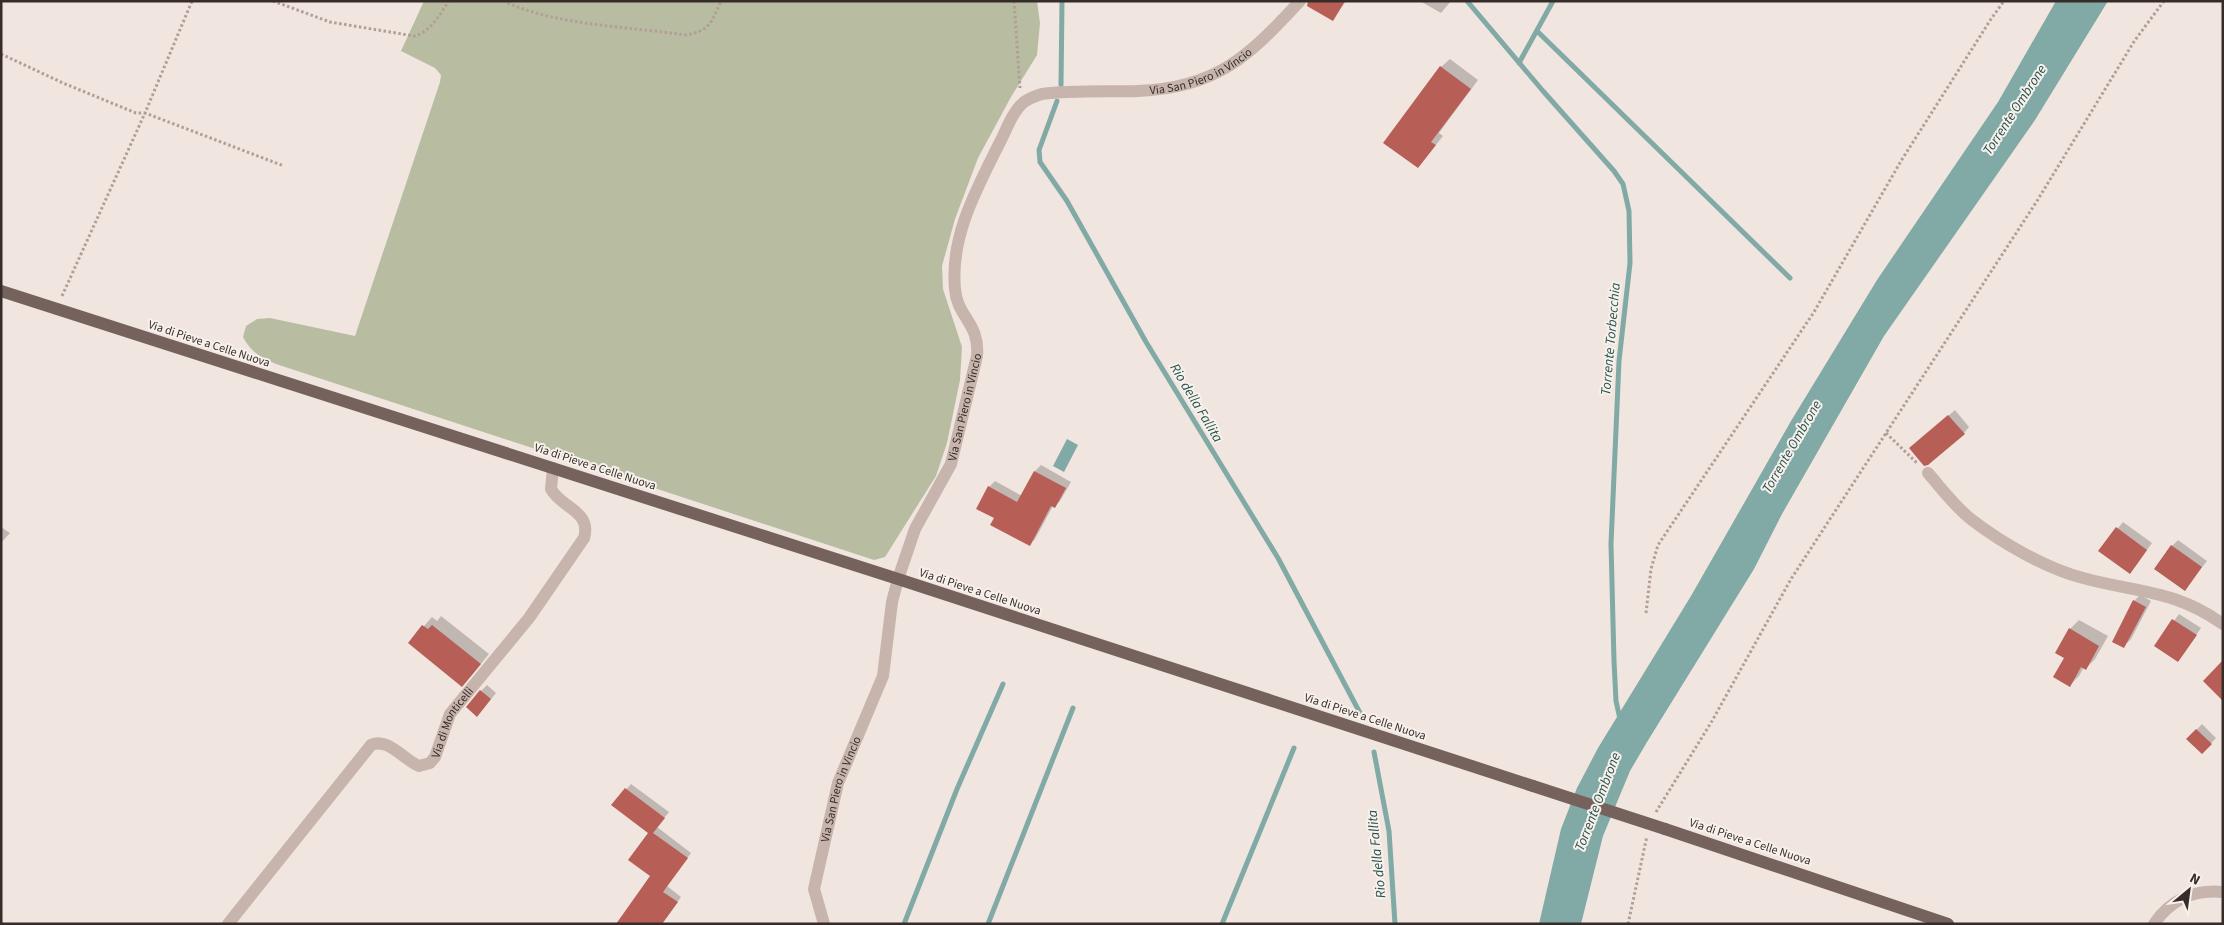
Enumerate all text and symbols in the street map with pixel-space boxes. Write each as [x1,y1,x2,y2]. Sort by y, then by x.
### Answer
street label: Via San Piero in Vincio [1149,44,1256,99]
water label: Torrente Ombrone [1978,61,2052,159]
water label: Torrente Torbecchia [1596,281,1626,396]
street label: Via di Pieve a Celle Nuova [146,316,272,372]
street label: Via San Piero in Vincio [943,352,986,463]
water label: Rio della Fallita [1165,360,1228,447]
water label: Torrente Ombrone [1757,397,1827,497]
street label: Via di Pieve a Celle Nuova [532,439,658,495]
street label: Via di Pieve a Celle Nuova [917,564,1043,620]
street label: Via di Monticelli [427,683,477,760]
street label: Via di Pieve a Celle Nuova [1302,689,1428,745]
street label: Via San Piero in Vincio [816,734,865,844]
water label: Torrente Ombrone [1570,750,1626,854]
water label: Rio della Fallita [1362,808,1392,899]
street label: Via di Pieve a Celle Nuova [1687,814,1813,870]
north arrow [2164,865,2214,915]
text: N [2186,869,2204,891]

